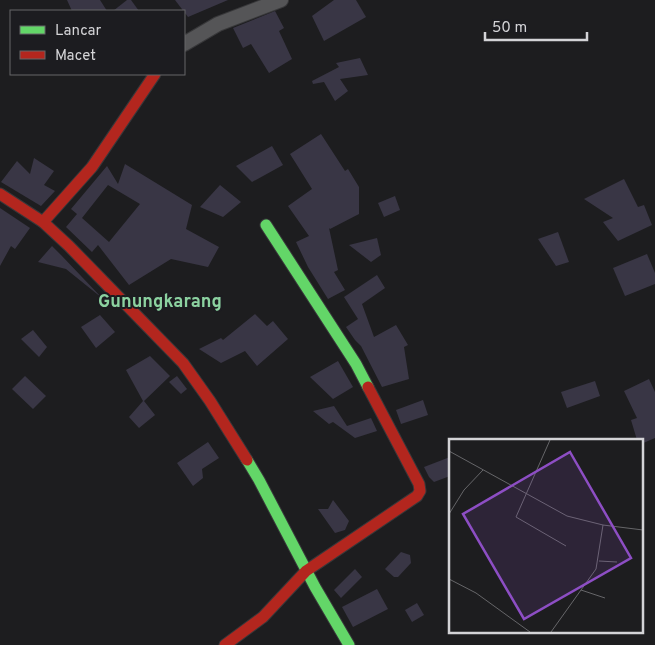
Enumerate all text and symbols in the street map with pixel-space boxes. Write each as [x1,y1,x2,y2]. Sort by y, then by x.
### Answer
legend [10,10,185,75]
scale bar [485,10,588,42]
text: 50 m [492,19,527,38]
text: Lancar [55,22,102,41]
text: Macet [55,47,96,66]
district label: Gunungkarang [98,291,222,314]
inset map [449,439,642,632]

